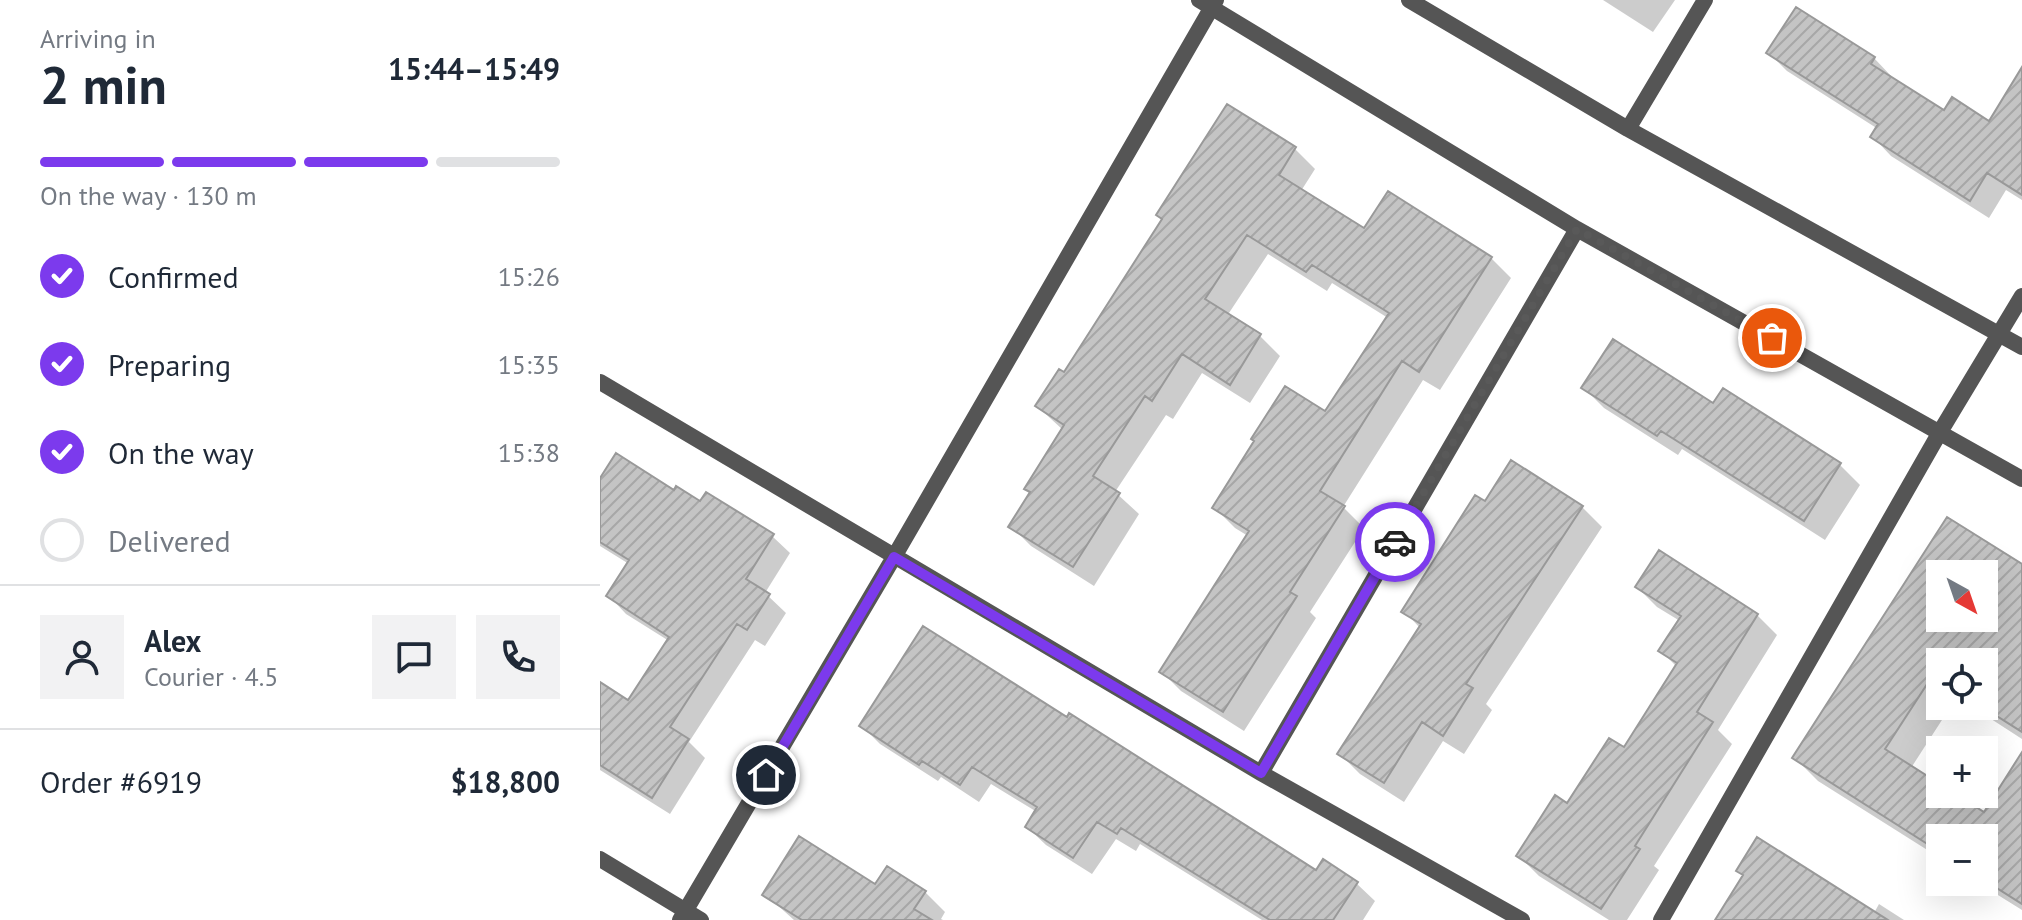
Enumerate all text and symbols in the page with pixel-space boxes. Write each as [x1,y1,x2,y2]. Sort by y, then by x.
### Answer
text: Arriving in [40,22,156,55]
text: 15:44–15:49 [388,49,560,88]
text: 2 min [40,51,167,118]
text: On the way · 130 m [40,179,257,212]
icon: check [40,254,84,298]
text: Confirmed [108,257,239,296]
text: 15:26 [498,260,560,293]
pin [1738,304,1806,372]
icon: bag [1750,316,1794,360]
icon: check [40,342,84,386]
text: Preparing [108,345,231,384]
text: 15:35 [498,348,560,381]
icon: check [40,430,84,474]
text: On the way [108,433,254,472]
text: 15:38 [498,436,560,469]
courier [1355,502,1435,582]
icon: car [1373,520,1417,564]
text: Delivered [108,521,231,560]
north arrow [1926,560,1998,632]
map controls [1926,560,1998,896]
button: person [40,615,124,699]
button: chat [372,615,456,699]
button: phone [476,615,560,699]
text: Alex [144,621,201,660]
button: locate [1926,648,1998,720]
text: Courier · 4.5 [144,660,278,693]
button: + [1926,736,1998,808]
pin [732,741,800,809]
icon: home [744,753,788,797]
text: Order #6919 [40,762,202,801]
text: $18,800 [450,762,560,801]
button: − [1926,824,1998,896]

